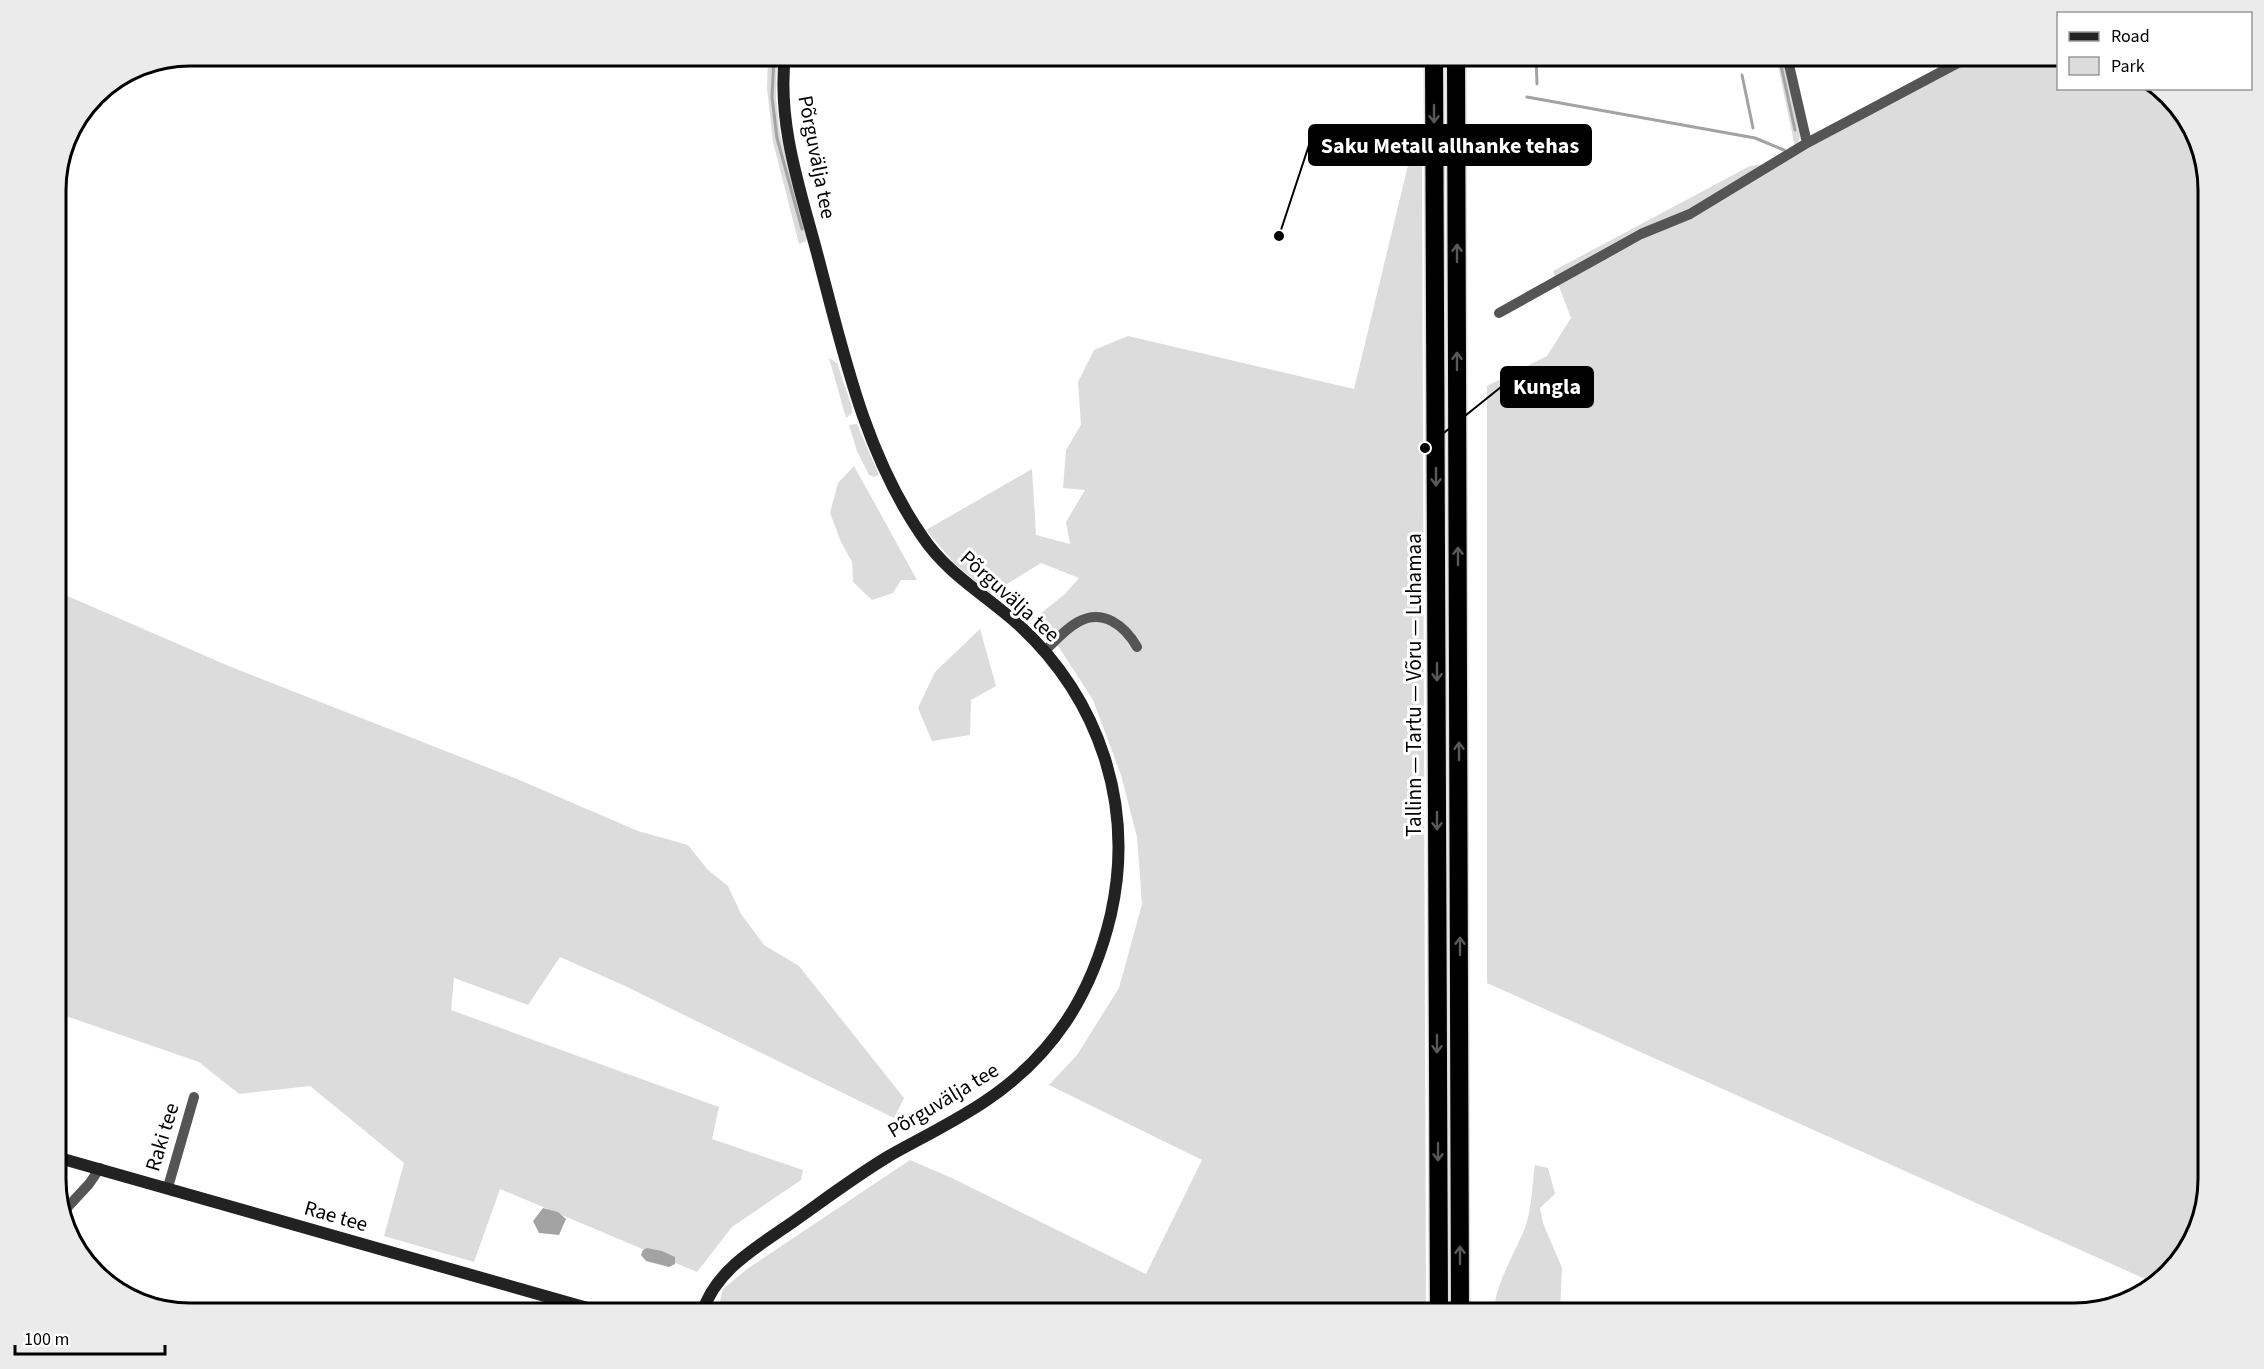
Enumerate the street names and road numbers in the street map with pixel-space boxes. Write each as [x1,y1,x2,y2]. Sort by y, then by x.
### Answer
street label: Põrguvälja tee [790,93,844,221]
street label: Tallinn — Tartu — Võru — Luhamaa [1399,533,1429,837]
street label: Põrguvälja tee [954,543,1066,649]
street label: Põrguvälja tee [882,1055,1004,1145]
street label: Raki tee [137,1099,187,1175]
street label: Rae tee [301,1193,371,1239]

